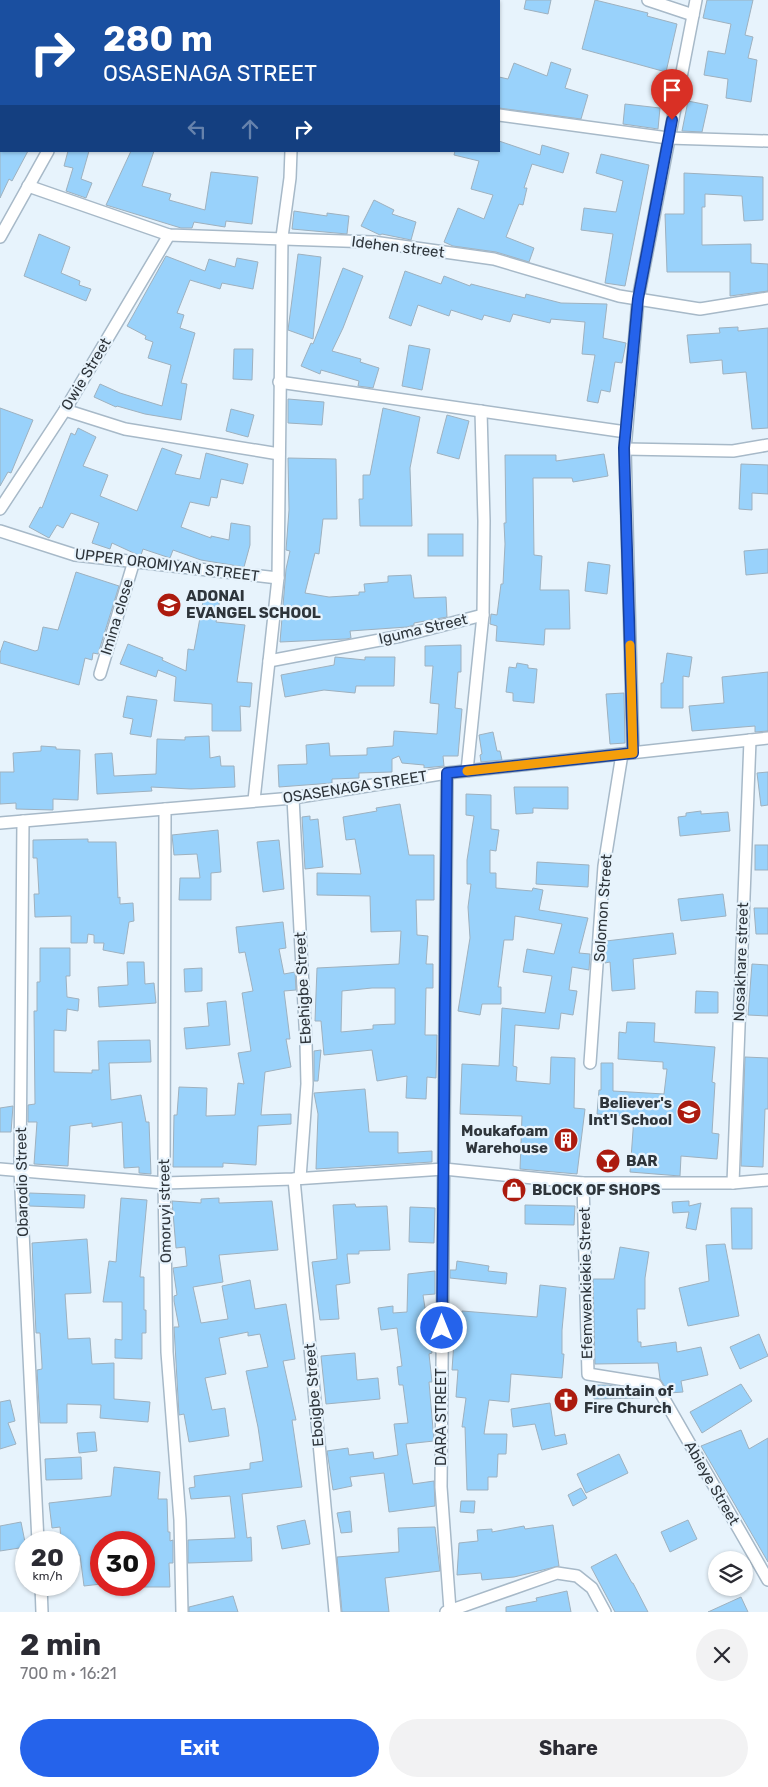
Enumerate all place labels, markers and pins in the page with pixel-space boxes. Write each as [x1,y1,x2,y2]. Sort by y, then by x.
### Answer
pin [651,69,693,120]
place label: ADONAI EVANGEL SCHOOL [186,587,321,622]
school or university icon: ADONAI EVANGEL SCHOOL [156,592,182,618]
place label: Believer's Int'l School [588,1094,672,1129]
school or university icon: Believer's Int'l School [676,1099,702,1125]
place label: Moukafoam Warehouse [461,1122,548,1157]
building icon: Moukafoam Warehouse [553,1127,579,1153]
bar icon: BAR [595,1148,621,1174]
place label: BAR [626,1152,658,1170]
shop icon: BLOCK OF SHOPS [501,1177,527,1203]
place label: BLOCK OF SHOPS [532,1181,661,1199]
place label: Mountain of Fire Church [584,1382,674,1417]
church icon: Mountain of Fire Church [553,1387,579,1413]

